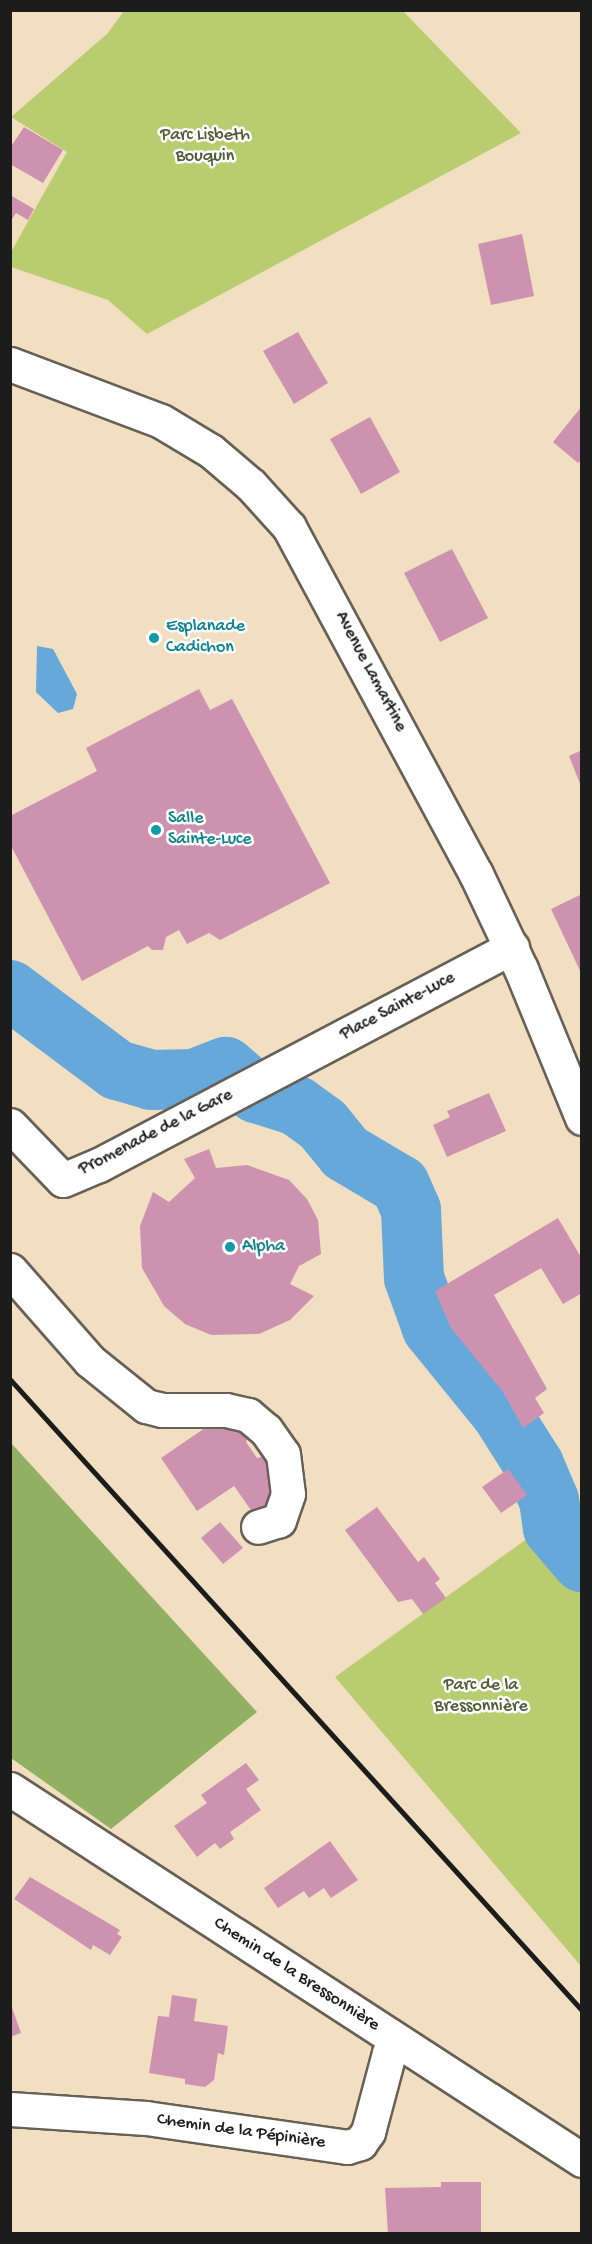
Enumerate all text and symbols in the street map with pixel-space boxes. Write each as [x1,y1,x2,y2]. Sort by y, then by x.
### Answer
park label: Parc Lisbeth Bouquin [160,126,250,168]
street label: Avenue Lamartine [329,608,411,736]
place label: Esplanade Cadichon [166,617,245,660]
marker: Esplanade Cadichon [147,631,161,645]
place label: Salle Sainte-Luce [168,809,252,852]
marker: Salle Sainte-Luce [149,823,163,837]
street label: Place Sainte-Luce [337,968,459,1046]
street label: Promenade de la Gare [75,1085,237,1181]
place label: Alpha [242,1236,285,1258]
marker: Alpha [223,1240,237,1254]
park label: Parc de la Bressonnière [434,1676,528,1718]
street label: Chemin de la Bressonnière [209,1913,383,2037]
street label: Chemin de la Pépinière [155,2109,327,2155]

